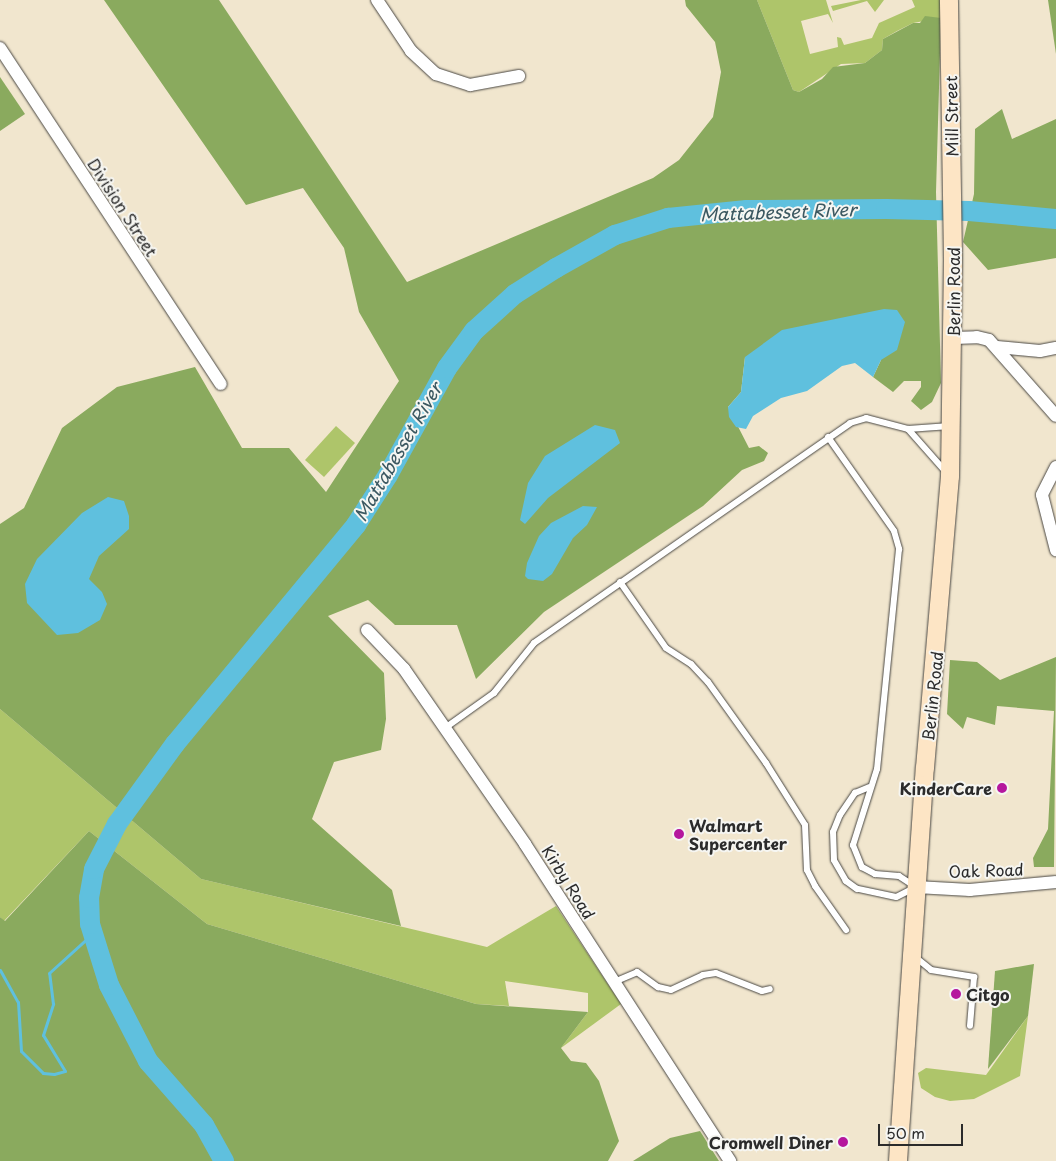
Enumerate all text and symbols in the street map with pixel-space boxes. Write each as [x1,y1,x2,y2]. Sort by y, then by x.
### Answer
street label: Mill Street [941,75,961,157]
street label: Division Street [84,154,162,260]
water label: Mattabesset River [699,198,857,226]
street label: Berlin Road [943,247,963,337]
water label: Mattabesset River [349,378,447,526]
street label: Berlin Road [918,650,946,742]
place label: KinderCare [899,778,992,798]
marker: KinderCare [996,782,1008,794]
place label: Walmart Supercenter [689,815,787,853]
marker: Walmart Supercenter [673,828,685,840]
street label: Kirby Road [539,841,599,923]
street label: Oak Road [948,859,1024,881]
place label: Citgo [966,984,1009,1004]
marker: Citgo [950,988,962,1000]
scale bar [881,1114,966,1146]
text: 50 m [886,1121,925,1144]
place label: Cromwell Diner [708,1132,833,1152]
marker: Cromwell Diner [837,1136,849,1148]

